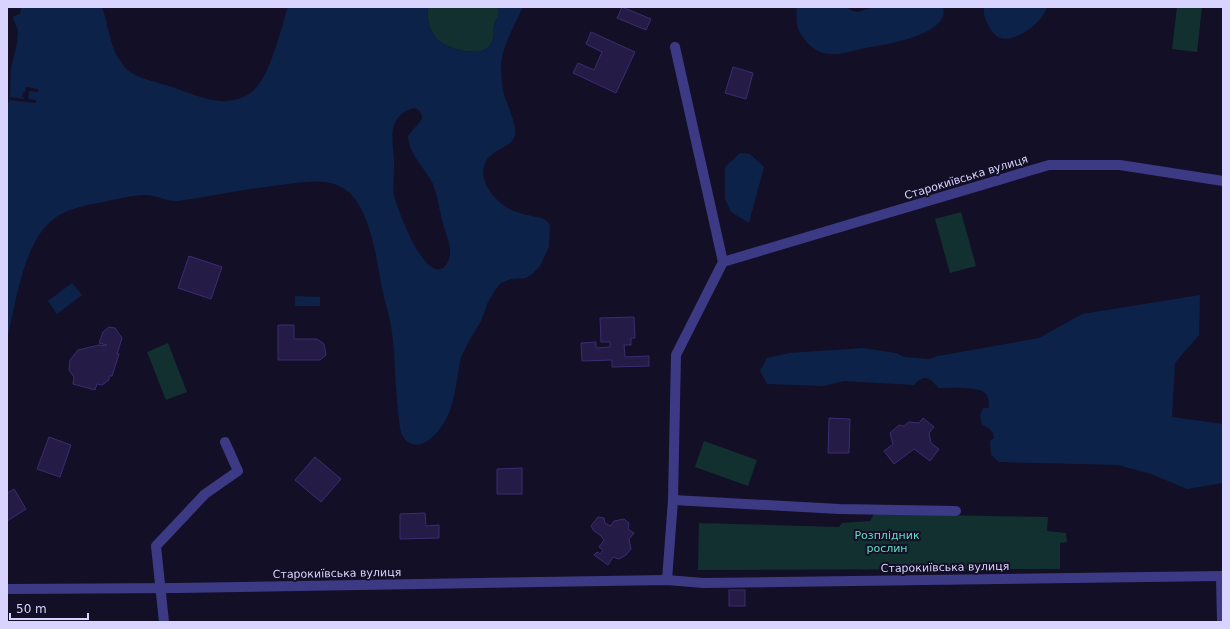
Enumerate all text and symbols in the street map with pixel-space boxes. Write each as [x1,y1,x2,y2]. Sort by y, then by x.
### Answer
street label: Старокиївська вулиця [903,152,1030,202]
park label: Розплідник рослин [854,529,920,555]
street label: Старокиївська вулиця [881,560,1009,575]
street label: Старокиївська вулиця [273,566,401,581]
scale bar [10,595,88,621]
text: 50 m [16,602,47,616]

